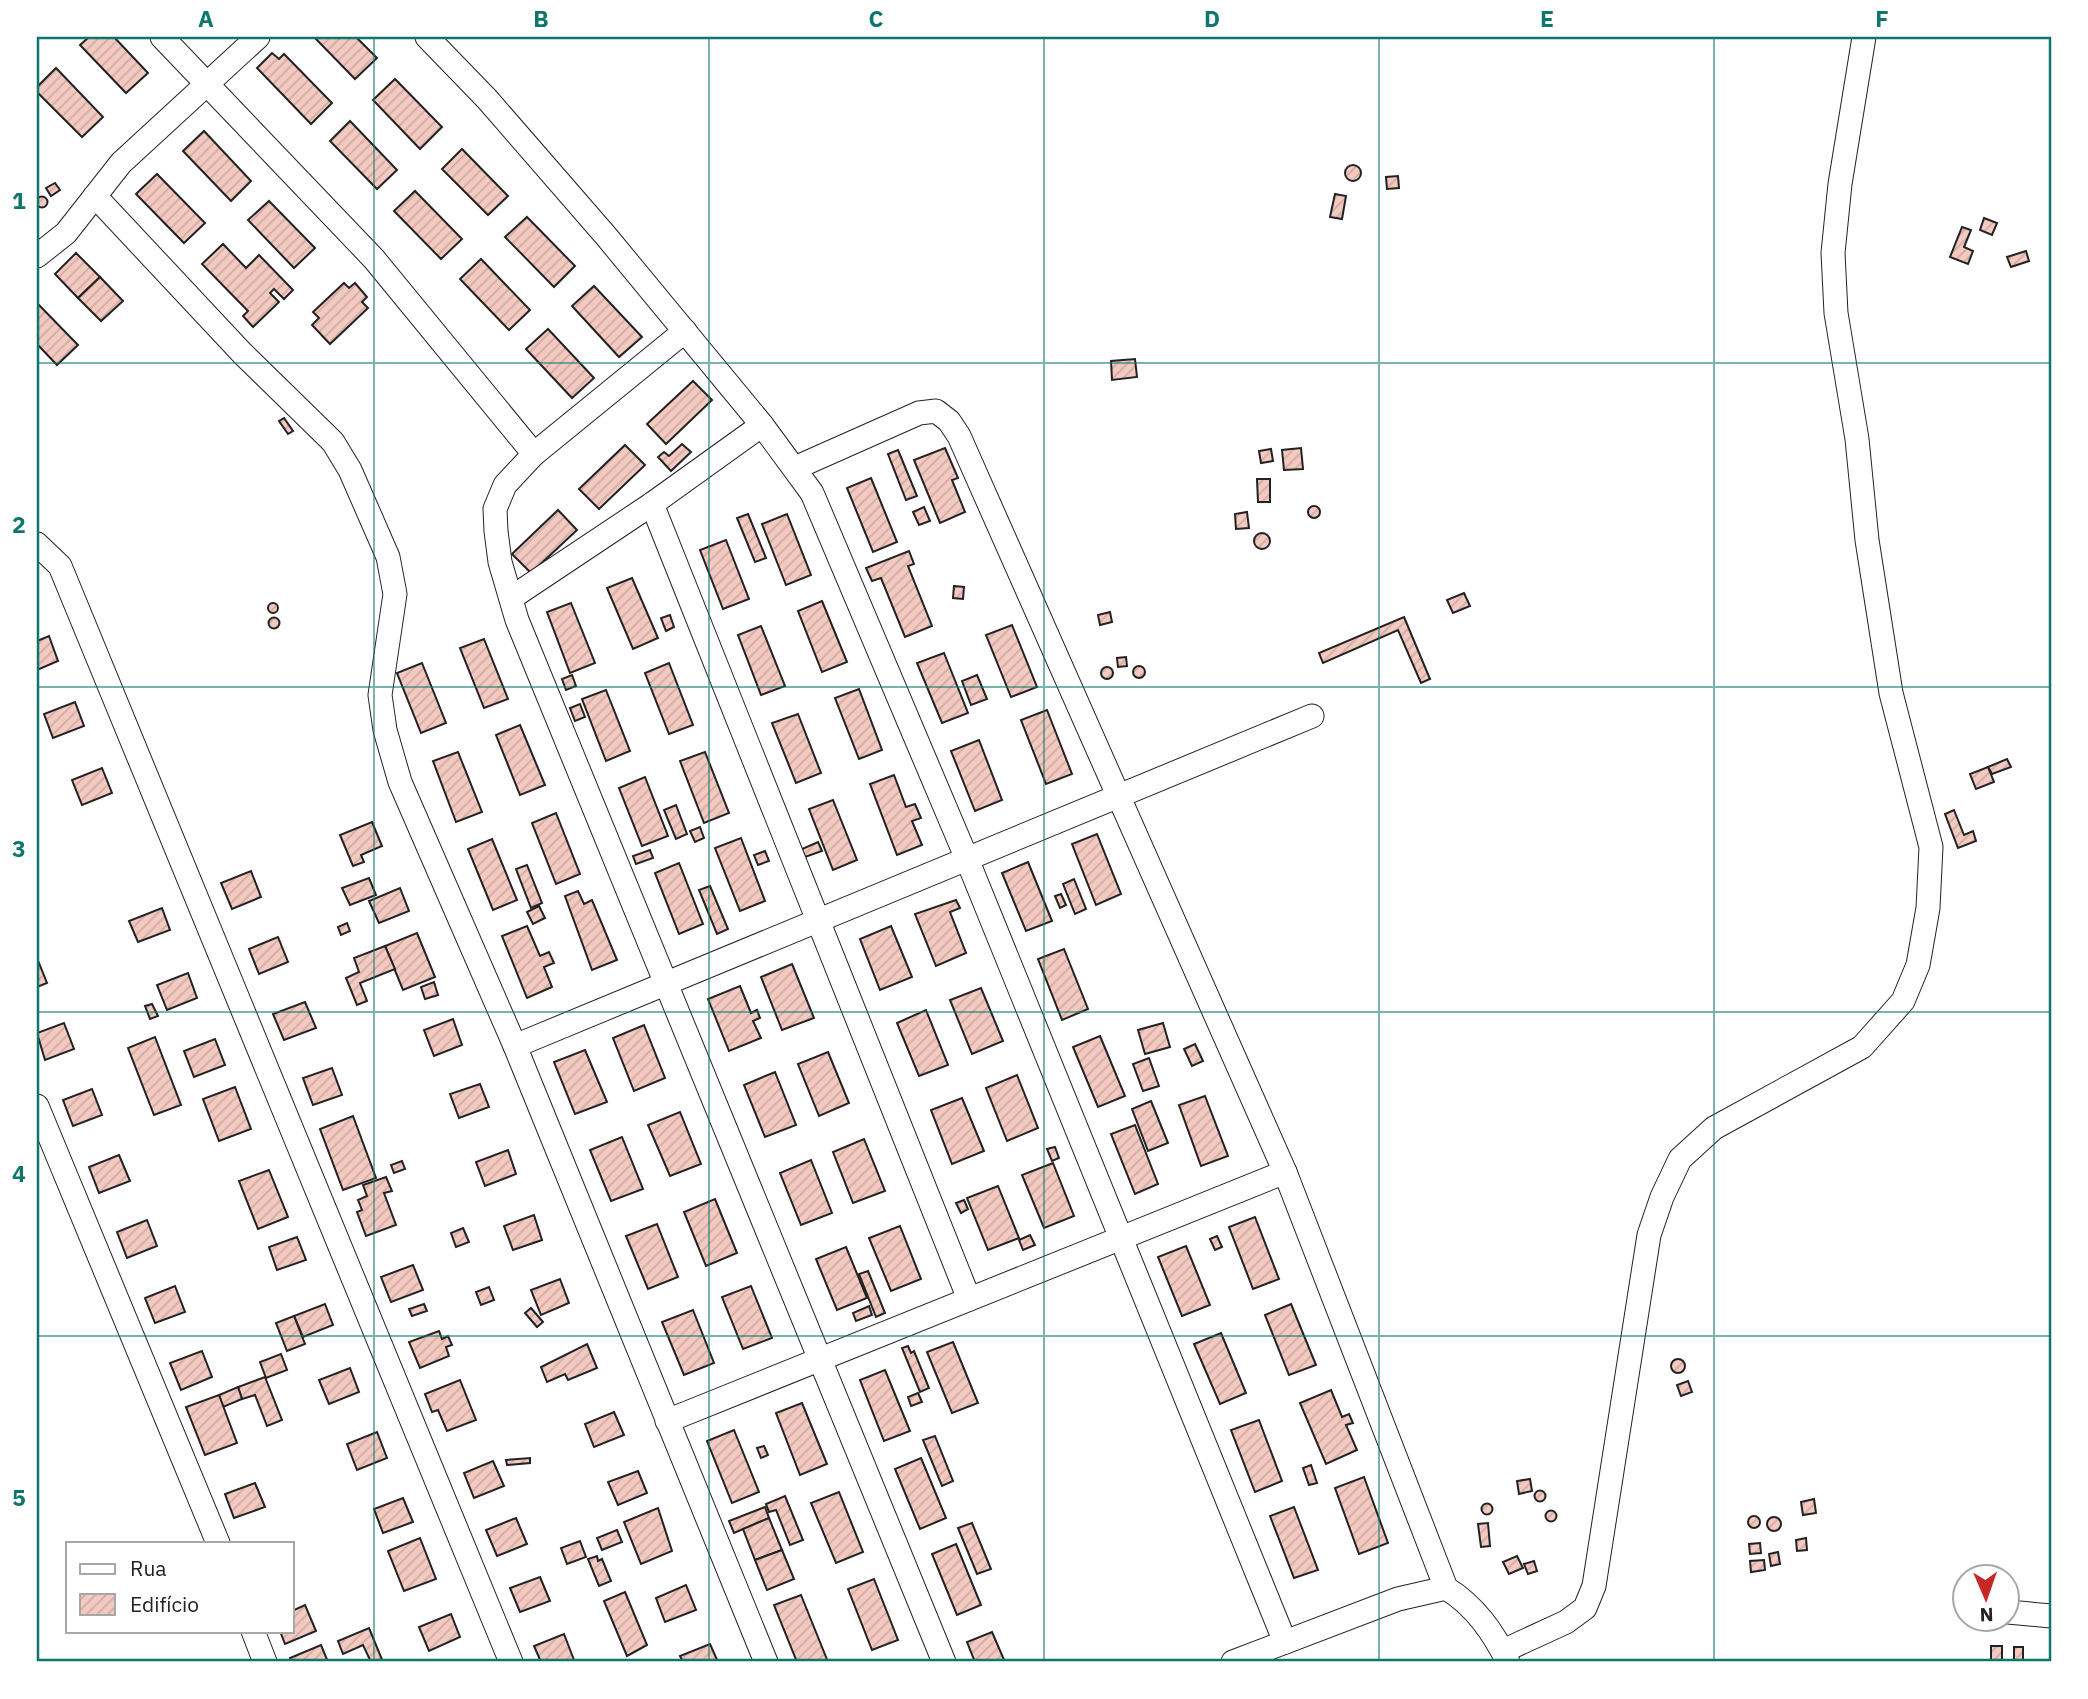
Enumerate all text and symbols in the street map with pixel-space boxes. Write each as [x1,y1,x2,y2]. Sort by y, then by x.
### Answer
text: A [198,3,214,33]
text: B [533,3,549,33]
text: C [869,3,884,33]
text: D [1204,3,1220,33]
text: E [1540,3,1554,33]
text: F [1875,3,1889,33]
text: 1 [12,185,26,215]
text: 2 [12,509,26,539]
text: 3 [12,833,26,863]
text: 4 [12,1158,26,1188]
text: 5 [12,1482,26,1512]
legend [66,1542,294,1632]
text: Rua [130,1554,167,1582]
north arrow [1952,1562,2022,1632]
text: Edifício [130,1590,199,1618]
text: N [1979,1603,1994,1627]

